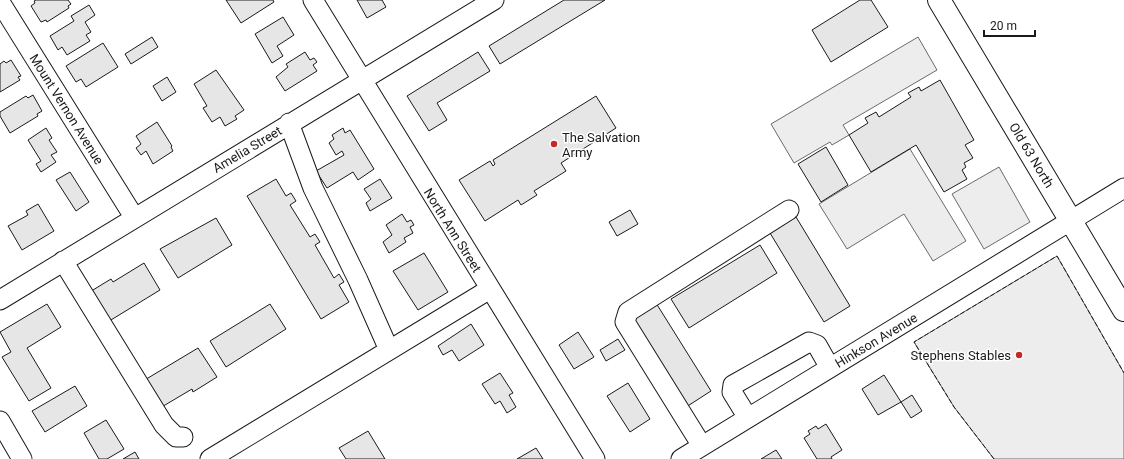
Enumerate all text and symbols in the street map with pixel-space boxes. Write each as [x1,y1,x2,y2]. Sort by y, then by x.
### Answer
scale bar [984,12,1035,38]
text: 20 m [990,19,1017,33]
street label: Mount Vernon Avenue [26,51,107,167]
street label: Old 63 North [1006,120,1057,191]
street label: Amelia Street [210,123,284,176]
place label: The Salvation Army [562,130,640,160]
marker: The Salvation Army [549,139,559,149]
street label: North Ann Street [421,185,484,275]
street label: Hinkson Avenue [832,310,920,371]
place label: Stephens Stables [911,348,1011,363]
marker: Stephens Stables [1014,350,1024,360]

